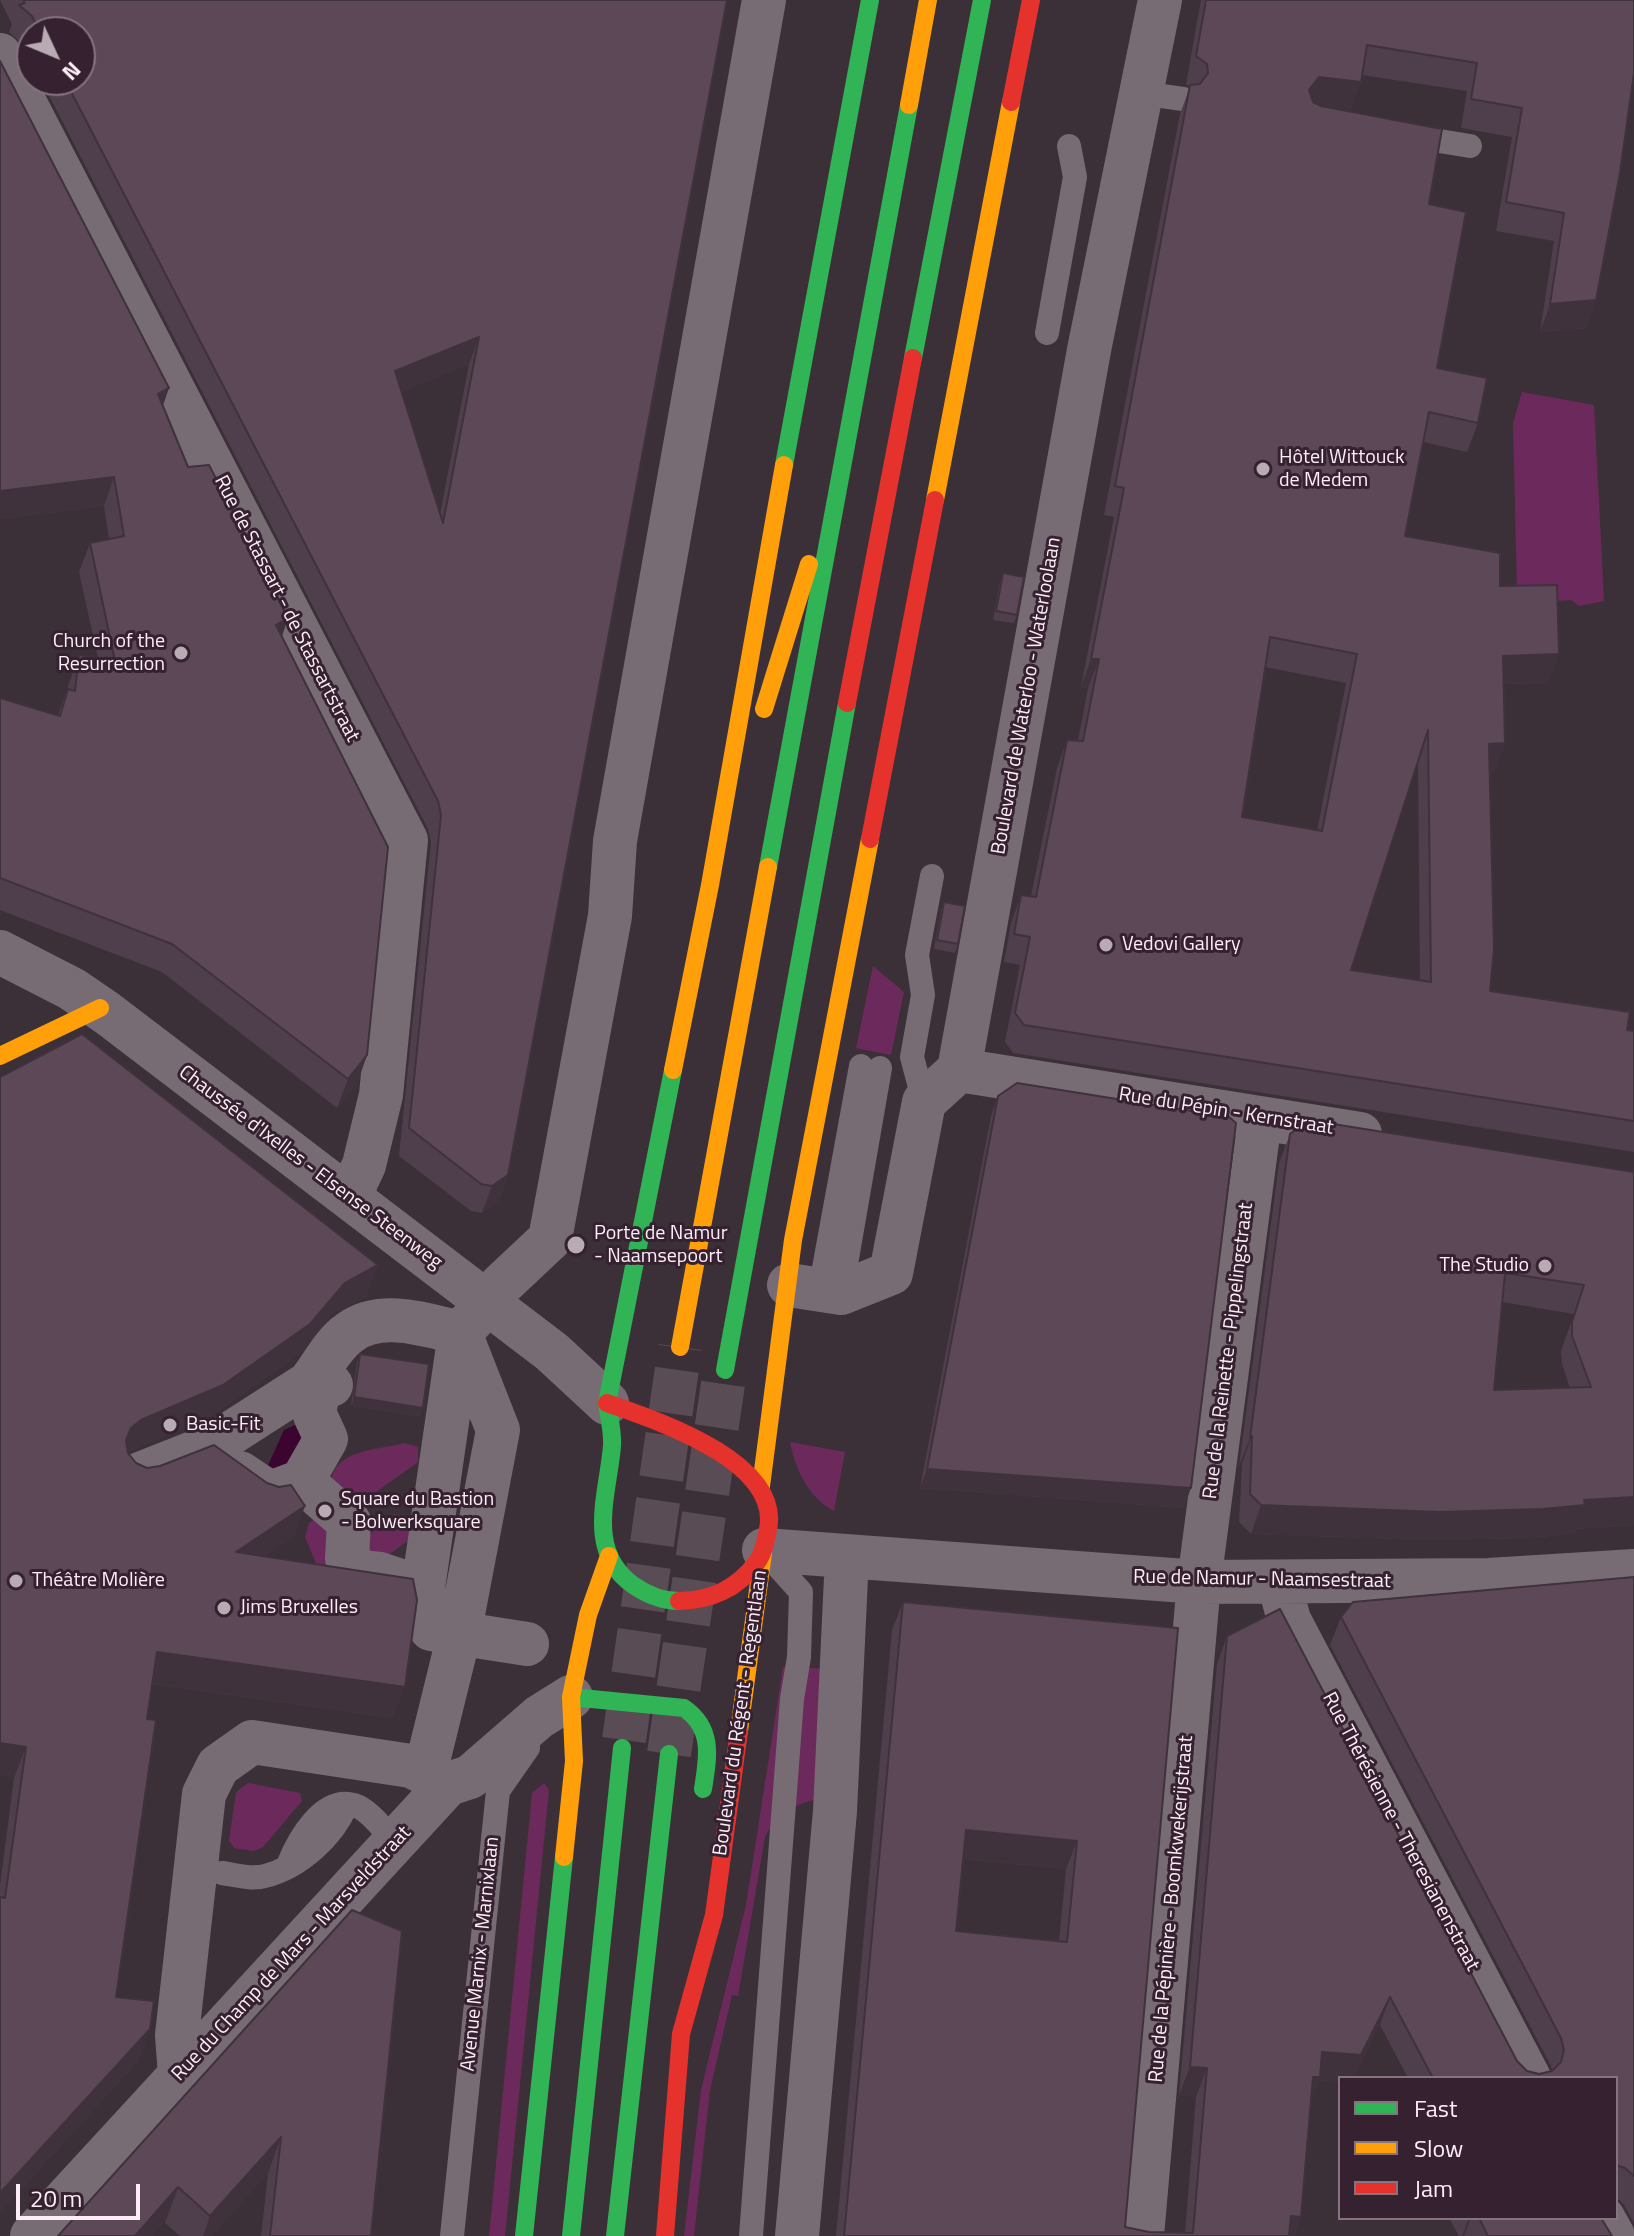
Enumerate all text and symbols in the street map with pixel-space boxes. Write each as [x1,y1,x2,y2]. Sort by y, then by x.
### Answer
north arrow [16,16,96,96]
text: N [54,54,89,89]
place label: Hôtel Wittouck de Medem [1279,446,1405,493]
marker: Hôtel Wittouck de Medem [1254,460,1272,478]
street label: Rue de Stassart - de Stassartstraat [208,472,364,746]
street label: Boulevard de Waterloo - Waterloolaan [987,536,1067,856]
place label: Church of the Resurrection [53,630,165,677]
marker: Church of the Resurrection [172,644,190,662]
place label: Vedovi Gallery [1122,933,1241,957]
marker: Vedovi Gallery [1097,936,1115,954]
street label: Chaussée d'Ixelles - Elsense Steenweg [173,1061,447,1275]
street label: Rue du Pépin - Kernstraat [1117,1083,1335,1141]
street label: Rue de la Reinette - Pippelingstraat [1199,1201,1259,1501]
place label: Porte de Namur - Naamsepoort [594,1222,728,1269]
marker: Porte de Namur - Naamsepoort [565,1234,587,1256]
place label: The Studio [1439,1254,1529,1278]
marker: The Studio [1536,1257,1554,1275]
place label: Basic-Fit [186,1413,261,1437]
marker: Basic-Fit [161,1416,179,1434]
place label: Square du Bastion - Bolwerksquare [341,1488,494,1535]
marker: Square du Bastion - Bolwerksquare [316,1502,334,1520]
street label: Rue de Namur - Naamsestraat [1133,1566,1391,1594]
place label: Théâtre Molière [32,1569,165,1593]
street label: Boulevard du Régent - Regentlaan [709,1569,773,1857]
marker: Théâtre Molière [7,1572,25,1590]
place label: Jims Bruxelles [240,1596,358,1620]
marker: Jims Bruxelles [215,1599,233,1617]
street label: Rue Thérésienne - Theresianenstraat [1316,1689,1484,1975]
street label: Rue de la Pépinière - Boomkwekerijstraat [1145,1734,1199,2084]
street label: Rue du Champ de Mars - Marsveldstraat [167,1822,417,2086]
street label: Avenue Marnix - Marnixlaan [457,1836,505,2072]
legend [1338,2076,1618,2220]
text: Fast [1414,2090,1457,2126]
text: Slow [1414,2130,1463,2166]
scale bar [20,2168,144,2218]
text: Jam [1414,2170,1453,2206]
text: 20 m [30,2180,82,2216]

